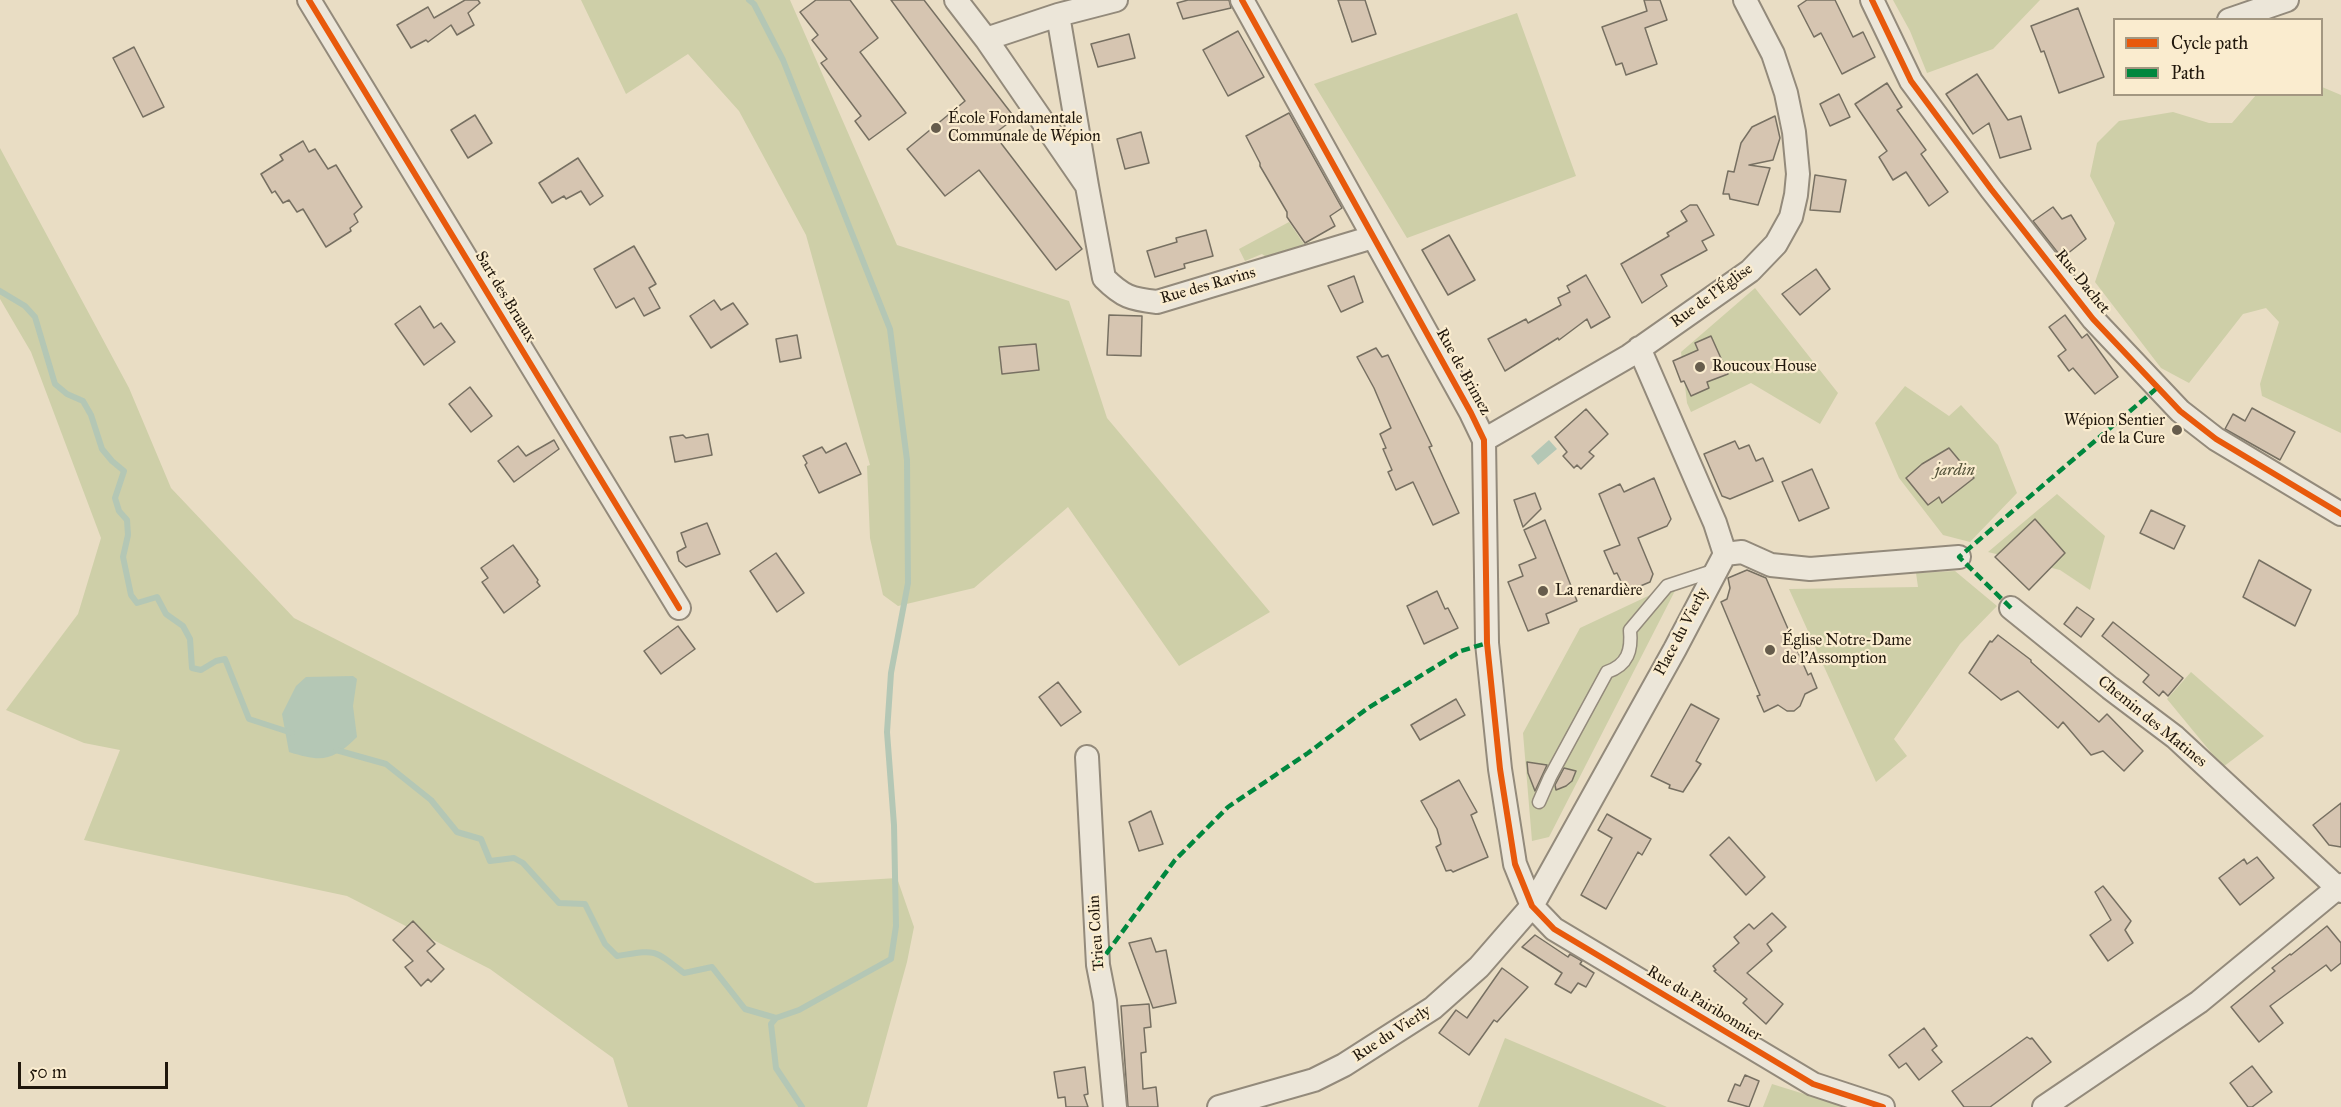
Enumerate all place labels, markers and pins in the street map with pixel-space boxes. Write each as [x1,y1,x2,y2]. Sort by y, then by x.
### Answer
place label: École Fondamentale Communale de Wépion [948,109,1101,147]
marker: École Fondamentale Communale de Wépion [929,121,943,135]
place label: Roucoux House [1712,357,1817,377]
marker: Roucoux House [1693,360,1707,374]
place label: Wépion Sentier de la Cure [2064,411,2165,449]
marker: Wépion Sentier de la Cure [2170,423,2184,437]
place label: La renardière [1555,581,1642,601]
marker: La renardière [1536,584,1550,598]
place label: Église Notre-Dame de l'Assomption [1782,631,1911,669]
marker: Église Notre-Dame de l'Assomption [1763,643,1777,657]

